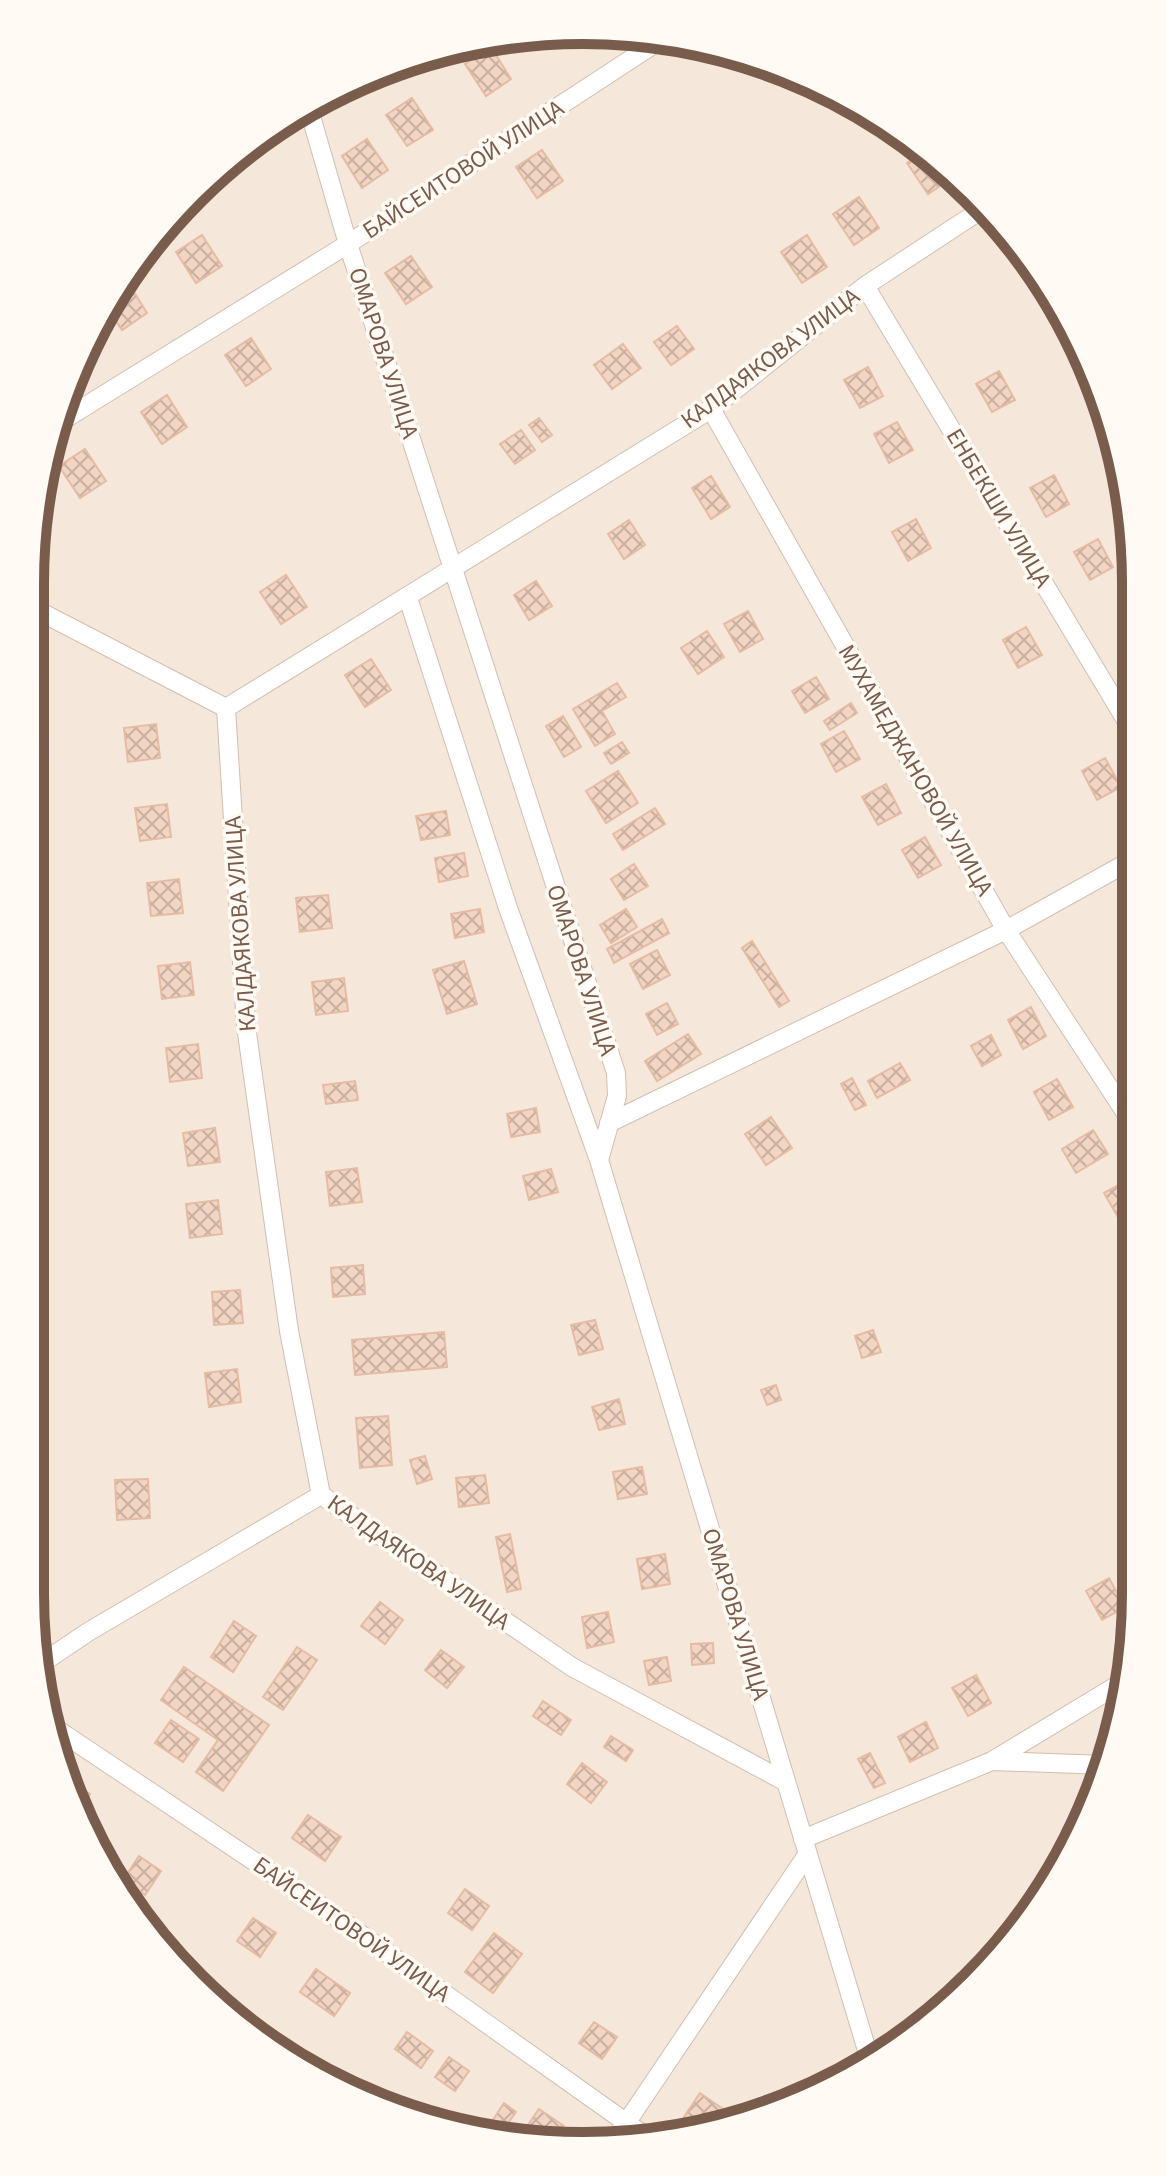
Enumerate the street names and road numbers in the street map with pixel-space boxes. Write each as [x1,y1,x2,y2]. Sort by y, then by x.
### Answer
street label: БАЙСЕИТОВОЙ УЛИЦА [356,91,571,248]
street label: ОМАРОВА УЛИЦА [339,263,428,443]
street label: КАЛДАЯКОВА УЛИЦА [673,279,867,437]
street label: ЕНБЕКШИ УЛИЦА [937,422,1060,595]
street label: МУХАМЕДЖАНОВОЙ УЛИЦА [829,638,1002,903]
street label: КАЛДАЯКОВА УЛИЦА [215,815,266,1033]
street label: ОМАРОВА УЛИЦА [537,880,626,1060]
street label: КАЛДАЯКОВА УЛИЦА [320,1486,517,1639]
street label: ОМАРОВА УЛИЦА [693,1524,778,1704]
street label: БАЙСЕИТОВОЙ УЛИЦА [246,1848,458,2011]

